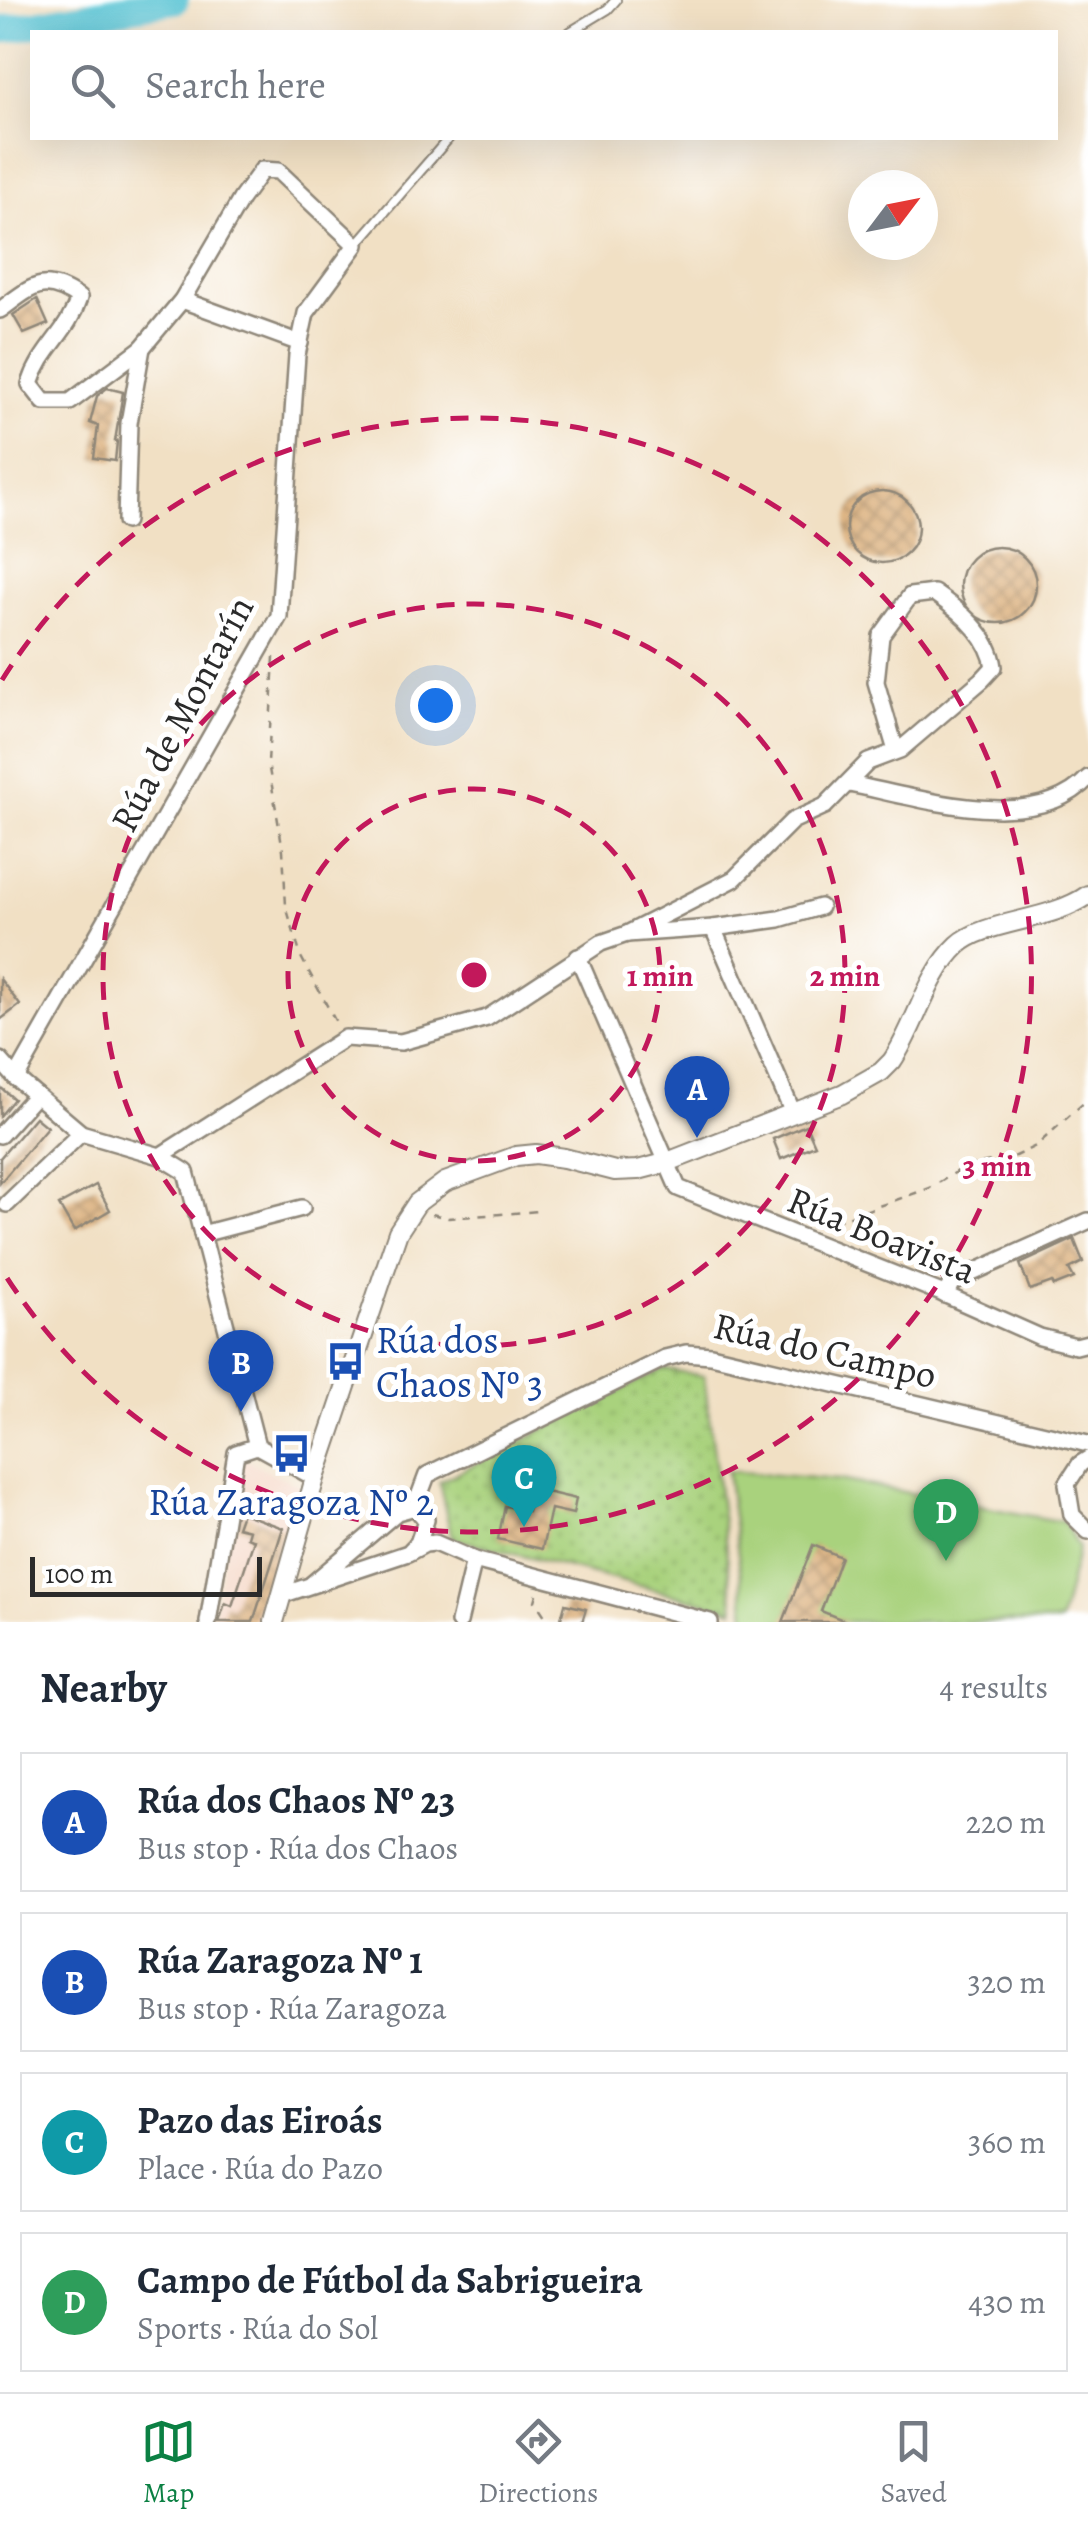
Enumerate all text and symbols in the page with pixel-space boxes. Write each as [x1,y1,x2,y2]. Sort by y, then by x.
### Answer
search box [30,30,1058,140]
icon: search [65,58,120,113]
text: Search here [145,59,326,111]
north arrow [848,170,938,260]
street label: Rúa de Montarín [98,587,266,841]
your location [410,680,461,731]
text: 1 min [627,956,693,996]
text: 2 min [810,956,880,996]
centre of rings [456,957,492,993]
pin: A [664,1056,730,1138]
text: 3 min [963,1146,1032,1186]
street label: Rúa Boavista [780,1174,984,1297]
street label: Rúa do Campo [709,1299,941,1401]
place label: Rúa dos Chaos Nº 3 [376,1314,543,1410]
pin: B [208,1330,274,1412]
bus stop icon: Rúa dos Chaos Nº 3 [325,1341,367,1383]
bus stop icon: Rúa Zaragoza Nº 2 [270,1432,312,1474]
pin: C [492,1444,556,1527]
place label: Rúa Zaragoza Nº 2 [148,1476,434,1528]
pin: D [914,1478,978,1561]
scale bar [30,1552,262,1596]
text: 100 m [45,1555,113,1593]
text: Nearby [40,1659,167,1716]
text: 4 results [939,1665,1048,1709]
text: Rúa dos Chaos Nº 23 [137,1774,455,1826]
text: A [64,1800,85,1844]
text: 220 m [966,1800,1046,1844]
text: Bus stop · Rúa dos Chaos [137,1826,458,1870]
text: Rúa Zaragoza Nº 1 [137,1934,423,1986]
text: B [64,1960,85,2004]
text: 320 m [967,1960,1046,2004]
text: Bus stop · Rúa Zaragoza [137,1986,447,2030]
text: Pazo das Eiroás [137,2094,382,2146]
text: C [65,2120,84,2164]
text: 360 m [968,2120,1046,2164]
text: Place · Rúa do Pazo [137,2146,383,2190]
text: Campo de Fútbol da Sabrigueira [137,2254,643,2306]
text: D [63,2280,86,2324]
text: 430 m [968,2280,1046,2324]
text: Sports · Rúa do Sol [137,2306,378,2350]
tab: Map [141,2414,196,2512]
tab: Directions [478,2414,598,2512]
tab: Saved [881,2414,947,2512]

